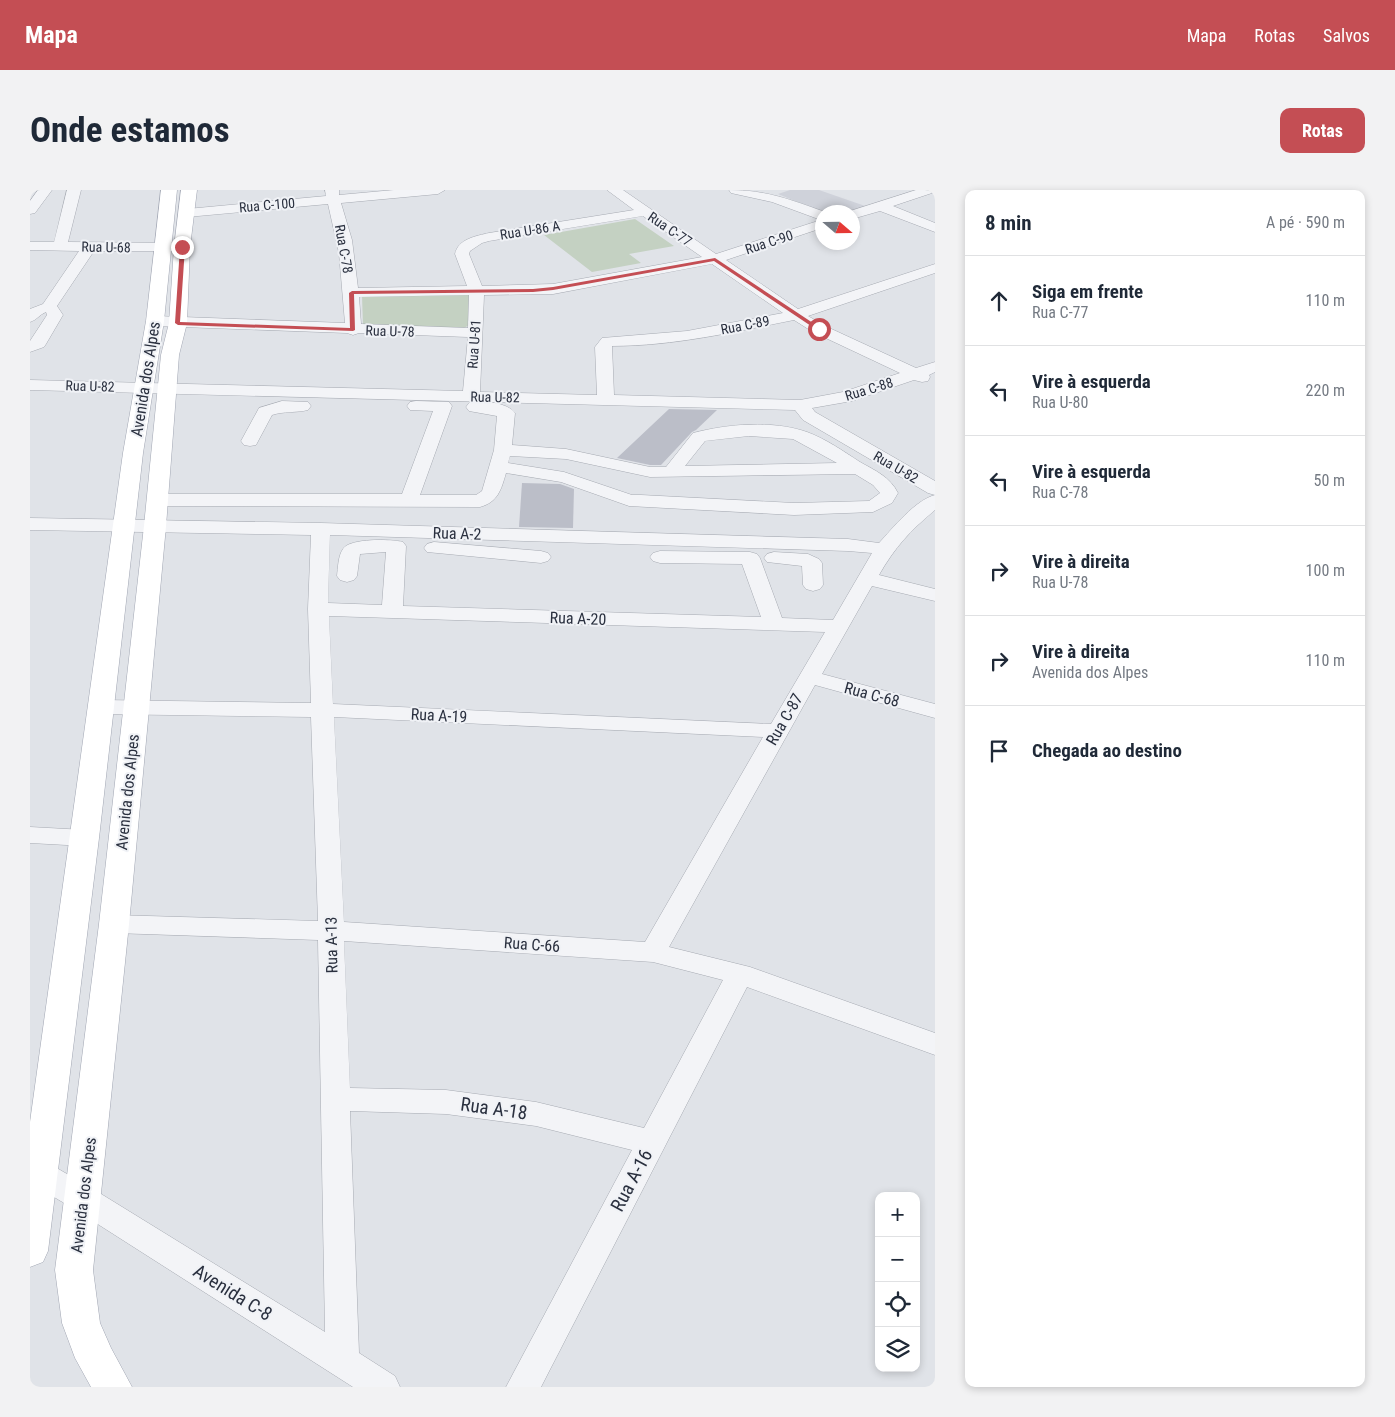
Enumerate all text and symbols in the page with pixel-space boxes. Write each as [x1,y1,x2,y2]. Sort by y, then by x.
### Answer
text: Mapa [25,21,78,49]
text: Mapa [1187,25,1226,46]
text: Rotas [1254,25,1295,46]
text: Salvos [1323,25,1370,46]
button: Rotas [1280,108,1365,153]
text: Onde estamos [30,110,230,151]
street label: Rua C-100 [238,195,296,215]
north arrow [815,205,860,250]
street label: Rua C-77 [645,209,695,249]
text: 8 min [985,211,1032,235]
text: A pé · 590 m [1266,213,1345,232]
street label: Rua U-86 A [499,217,561,243]
street label: Rua C-78 [332,223,356,275]
street label: Rua C-90 [743,227,795,257]
route end [171,236,194,259]
street label: Rua U-68 [81,239,131,255]
text: Siga em frente [1032,280,1143,303]
icon: ahead [985,287,1013,315]
text: 110 m [1306,291,1345,310]
text: Rua C-77 [1032,303,1088,322]
street label: Rua C-89 [719,312,771,338]
route start [808,318,831,341]
street label: Rua U-81 [464,319,484,369]
street label: Avenida dos Alpes [127,320,164,438]
street label: Rua U-78 [365,322,415,340]
text: Vire à esquerda [1032,370,1151,393]
street label: Rua C-88 [843,374,895,404]
street label: Rua U-82 [65,377,115,395]
icon: left [985,377,1013,405]
text: 220 m [1306,381,1345,400]
street label: Rua U-82 [470,389,520,405]
text: Rua U-80 [1032,393,1088,412]
street label: Rua U-82 [871,448,921,486]
text: Vire à esquerda [1032,460,1151,483]
icon: left [985,467,1013,495]
text: 50 m [1313,471,1345,490]
text: Rua C-78 [1032,483,1088,502]
street label: Rua A-2 [432,523,482,544]
text: Vire à direita [1032,550,1130,573]
icon: right [985,557,1013,585]
text: 100 m [1306,561,1345,580]
text: Rua U-78 [1032,573,1088,592]
street label: Rua A-20 [549,608,607,629]
text: Vire à direita [1032,640,1130,663]
icon: right [985,647,1013,675]
text: 110 m [1306,651,1345,670]
text: Avenida dos Alpes [1032,663,1148,682]
street label: Rua C-68 [842,678,902,711]
street label: Rua C-87 [762,690,807,748]
street label: Rua A-19 [410,705,468,726]
street label: Avenida dos Alpes [112,733,143,851]
icon: arrive [985,737,1013,765]
text: Chegada ao destino [1032,739,1182,762]
street label: Rua A-13 [322,917,341,973]
street label: Rua C-66 [503,933,561,956]
street label: Rua A-18 [459,1092,529,1125]
street label: Avenida dos Alpes [67,1136,100,1254]
street label: Rua A-16 [606,1145,657,1215]
map controls [875,1192,920,1372]
button: + [875,1192,920,1237]
button: − [875,1237,920,1282]
street label: Avenida C-8 [189,1259,276,1326]
button: locate [875,1282,920,1327]
button: layers [875,1327,920,1372]

